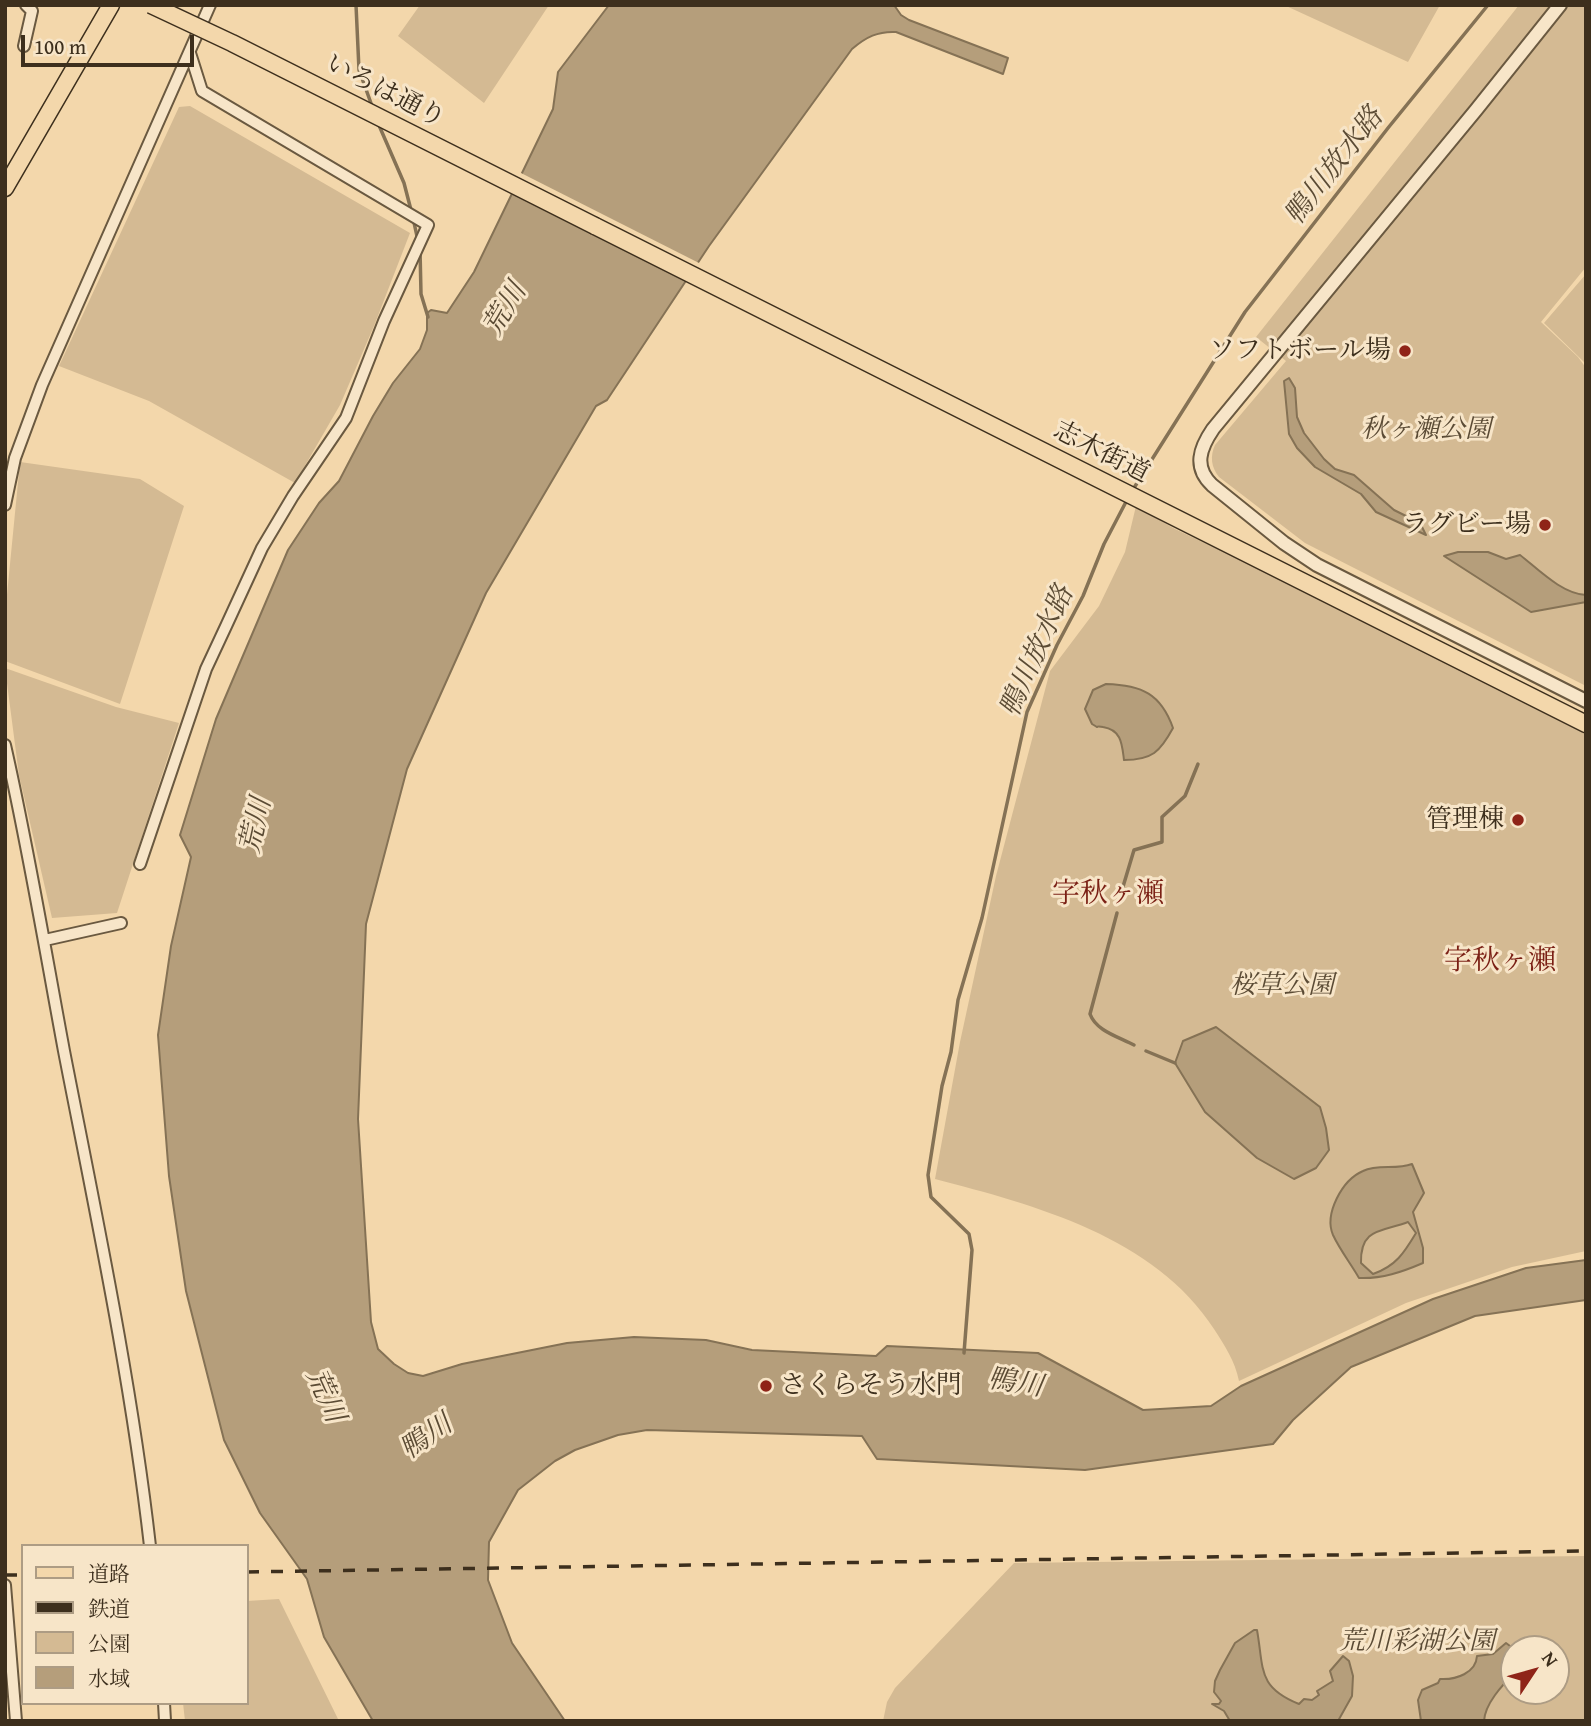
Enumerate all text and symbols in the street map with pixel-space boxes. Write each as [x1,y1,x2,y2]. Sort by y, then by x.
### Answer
scale bar [24,21,198,65]
text: 100 m [34,31,86,62]
street label: いろは通り [320,49,450,135]
water label: 鴨川放水路 [1279,101,1391,233]
water label: 荒川 [477,277,535,343]
place label: ソフトボール場 [1209,335,1391,367]
marker: ソフトボール場 [1397,343,1413,359]
park label: 秋ヶ瀬公園 [1361,414,1491,446]
street label: 志木街道 [1048,415,1154,491]
place label: ラグビー場 [1402,509,1531,541]
marker: ラグビー場 [1537,517,1553,533]
water label: 鴨川放水路 [994,581,1082,723]
water label: 荒川 [234,795,280,857]
place label: 管理棟 [1426,804,1504,836]
marker: 管理棟 [1510,812,1526,828]
district label: 字秋ヶ瀬 [1052,878,1164,912]
district label: 字秋ヶ瀬 [1444,945,1556,979]
park label: 桜草公園 [1230,970,1334,1002]
water label: 鴨川 [985,1363,1045,1405]
water label: 荒川 [297,1364,351,1428]
place label: さくらそう水門 [780,1370,962,1402]
marker: さくらそう水門 [758,1378,774,1394]
water label: 鴨川 [394,1408,460,1468]
legend [21,1544,248,1705]
text: 道路 [88,1558,130,1589]
text: 鉄道 [88,1593,130,1624]
park label: 荒川彩湖公園 [1339,1626,1495,1658]
text: 公園 [88,1628,130,1659]
north arrow [1500,1635,1570,1705]
text: N [1535,1645,1565,1672]
text: 水域 [88,1663,130,1694]

